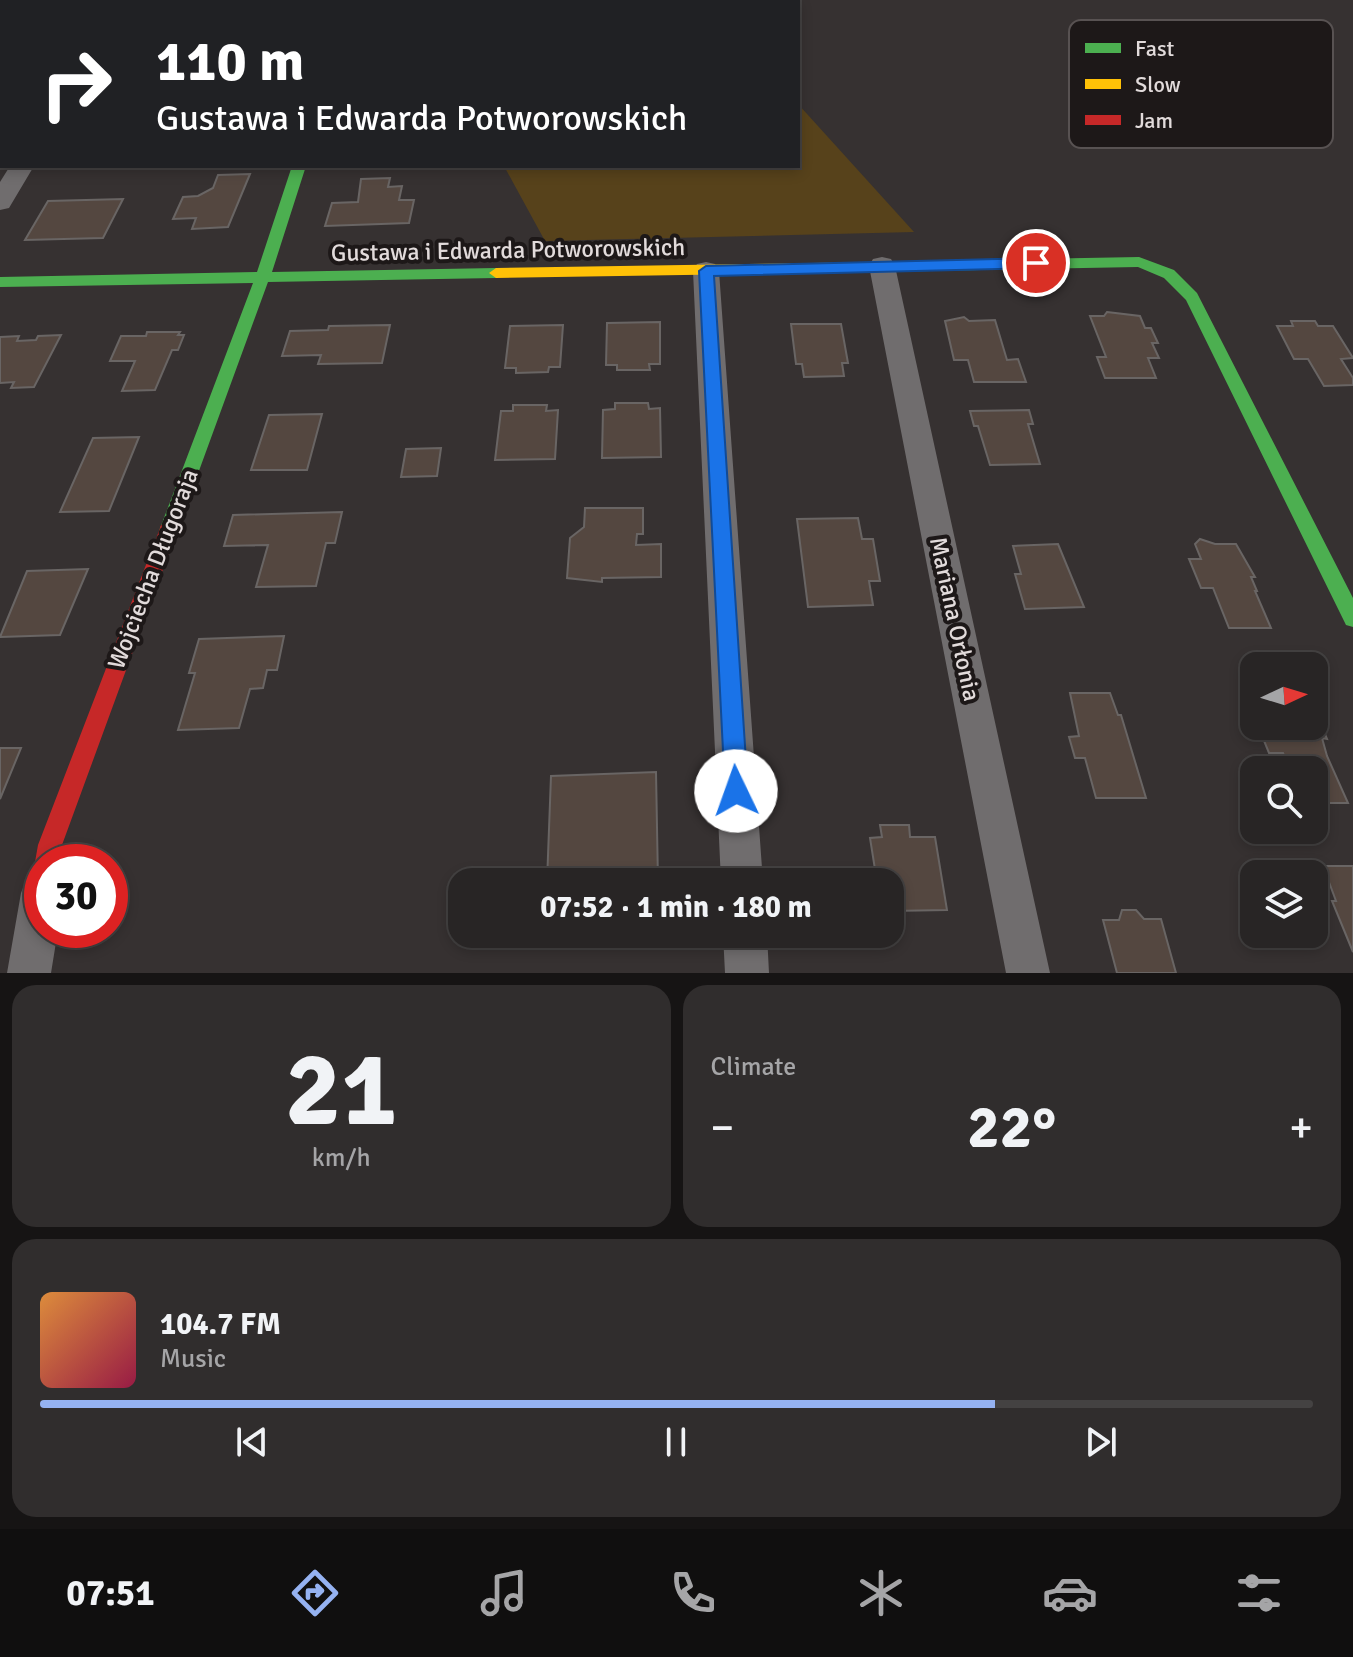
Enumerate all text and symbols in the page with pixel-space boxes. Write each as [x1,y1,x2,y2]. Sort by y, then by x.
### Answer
legend [1069,20,1333,148]
text: 110 m [156,27,304,96]
icon: right [24,32,128,136]
text: Fast [1135,35,1175,62]
text: Slow [1135,71,1181,98]
text: Gustawa i Edwarda Potworowskich [156,96,687,141]
text: Jam [1135,107,1173,134]
pin [1002,229,1070,297]
street label: Gustawa i Edwarda Potworowskich [331,232,685,268]
icon: arrive [1014,241,1058,285]
street label: Wojciecha Długoraja [101,465,205,673]
street label: Mariana Orłonia [923,534,987,704]
north arrow [1240,652,1328,740]
map controls [1240,652,1328,948]
position arrow [694,749,778,833]
button: search [1240,756,1328,844]
speed limit sign: 30 [24,844,128,948]
button: layers [1240,860,1328,948]
text: 07:52 · 1 min · 180 m [540,889,812,926]
text: 21 [285,1026,397,1154]
text: Climate [711,1051,796,1083]
text: 22° [967,1091,1056,1165]
text: − [711,1101,734,1155]
text: + [1289,1101,1313,1155]
text: km/h [312,1142,371,1174]
text: 104.7 FM [160,1306,281,1343]
text: Music [160,1343,226,1375]
icon: previous [230,1420,274,1464]
icon: pause [654,1420,698,1464]
icon: next [1079,1420,1123,1464]
icon: directions [287,1565,343,1621]
icon: music [476,1565,532,1621]
icon: phone [665,1565,721,1621]
icon: climate [853,1565,909,1621]
icon: car [1042,1565,1098,1621]
icon: filters [1231,1565,1287,1621]
text: 07:51 [66,1571,155,1616]

